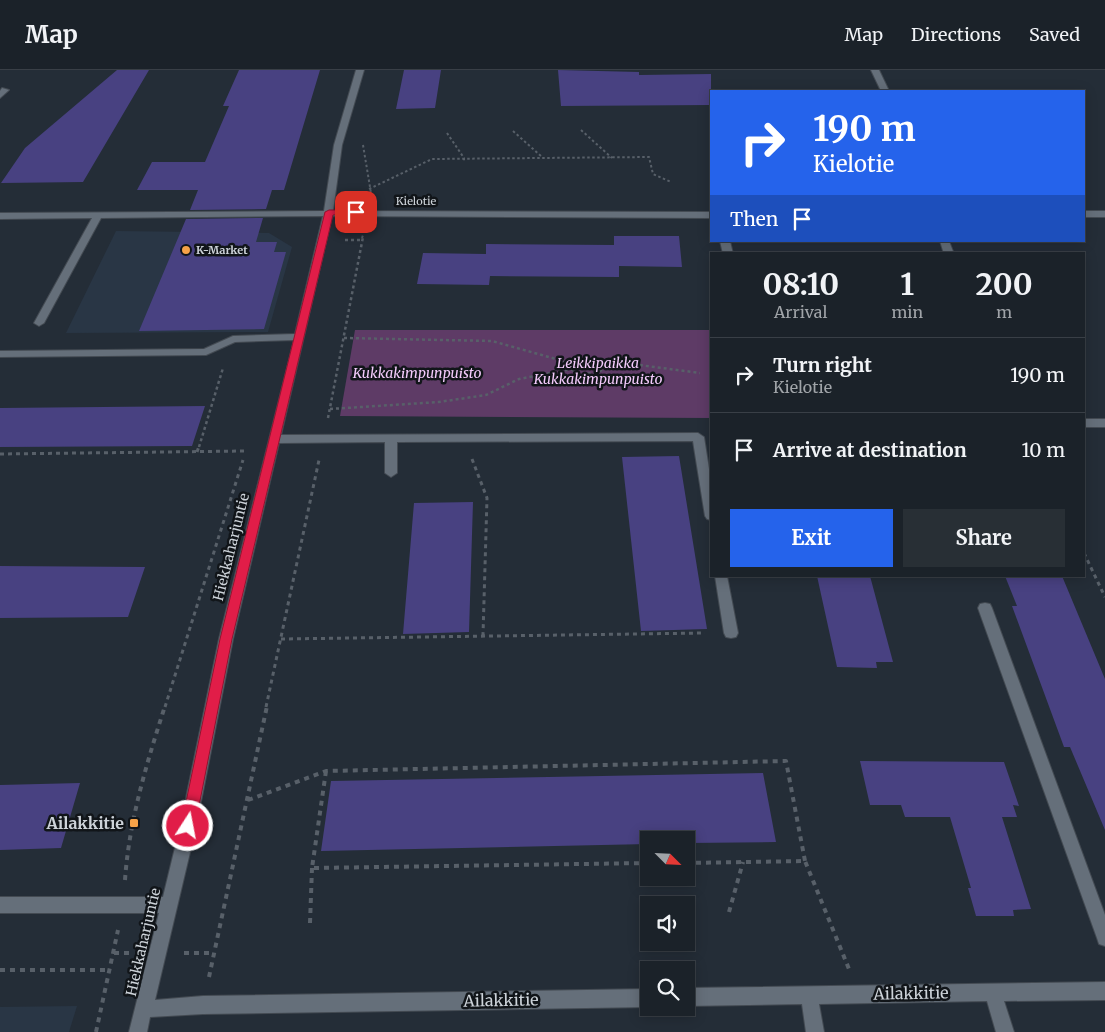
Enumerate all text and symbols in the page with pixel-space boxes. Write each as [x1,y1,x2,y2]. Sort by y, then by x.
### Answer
text: Map [25,19,78,50]
text: Map [845,23,883,46]
text: Directions [911,23,1001,46]
text: Saved [1029,23,1080,46]
text: 190 m [813,107,916,151]
icon: right [730,110,795,175]
text: Kielotie [813,150,894,178]
pin [335,191,377,233]
street label: Kielotie [396,194,437,208]
icon: arrive [342,198,370,226]
icon: arrive [788,205,816,233]
text: Then [730,207,778,231]
place label: K-Market [196,243,248,257]
marker: K-Market [180,244,192,256]
text: 08:10 [762,265,839,303]
text: 1 [900,265,914,303]
text: 200 [976,265,1033,303]
text: Arrival [774,302,827,322]
text: min [891,302,923,322]
text: m [996,302,1012,322]
text: Turn right [773,353,872,377]
park label: Leikkipaikka Kukkakimpunpuisto [533,354,662,388]
icon: right [730,361,758,389]
text: 190 m [1010,363,1065,387]
park label: Kukkakimpunpuisto [352,364,481,382]
text: Kielotie [773,377,832,397]
icon: arrive [730,436,758,464]
text: Arrive at destination [773,438,967,462]
text: 10 m [1022,438,1065,462]
street label: Hiekkaharjuntie [209,491,253,603]
button: Exit [730,509,893,567]
button: Share [903,509,1065,567]
position arrow [161,799,213,851]
place label: Ailakkitie [45,813,124,833]
marker: Ailakkitie [128,817,140,829]
north arrow [640,831,695,886]
map controls [640,831,695,1016]
street label: Hiekkaharjuntie [122,886,164,998]
button: sound [640,896,695,951]
button: search [640,961,695,1016]
street label: Ailakkitie [872,982,949,1004]
street label: Ailakkitie [462,989,539,1011]

